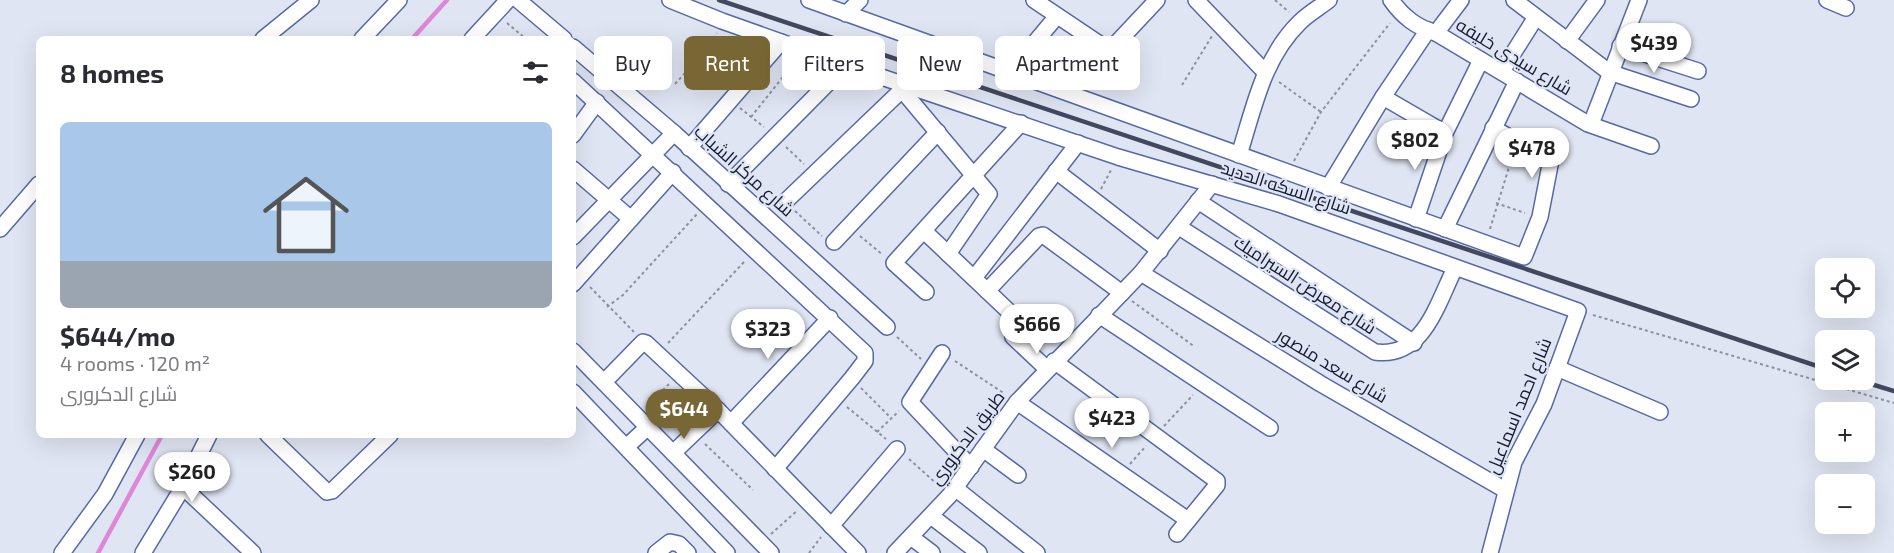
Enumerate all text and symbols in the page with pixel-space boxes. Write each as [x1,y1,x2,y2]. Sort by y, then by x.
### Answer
street label: شارع سيدى خليفه [1451,13,1577,101]
pin: $439 [1618,23,1690,74]
text: $439 [1630,30,1678,54]
chip: Buy [594,36,672,90]
chip: Rent [684,36,770,90]
chip: Filters [782,36,885,90]
chip: New [897,36,983,90]
chip: Apartment [995,36,1140,90]
icon: filters [519,56,552,89]
text: 8 homes [60,57,164,88]
street label: شارع مركز الشباب [689,120,799,222]
pin: $802 [1379,120,1451,171]
text: $802 [1391,127,1439,151]
pin: $478 [1496,128,1568,179]
text: $478 [1508,135,1556,159]
street label: شارع السكه الحديد [1218,156,1354,220]
icon: home [252,161,360,269]
street label: شارع معرض السيراميك [1229,230,1381,340]
map controls [1815,258,1875,534]
button: locate [1815,258,1875,318]
pin: $666 [1001,304,1073,355]
pin: $323 [732,309,804,360]
text: $666 [1014,311,1061,335]
text: $323 [745,316,791,340]
text: $644/mo [60,320,175,351]
street label: شارع سعد منصور [1271,323,1392,409]
button: layers [1815,330,1875,390]
street label: شارع احمد اسماعيل [1481,334,1557,478]
text: 4 rooms · 120 m² [60,351,210,375]
text: شارع الدكرورى [60,381,177,405]
street label: طريق الدكروري [924,386,1012,491]
pin: $644 [648,389,720,440]
text: $644 [660,396,708,420]
pin: $423 [1076,398,1148,449]
button: + [1815,402,1875,462]
text: $423 [1088,405,1136,429]
pin: $260 [156,452,228,503]
text: $260 [168,459,216,483]
button: − [1815,474,1875,534]

